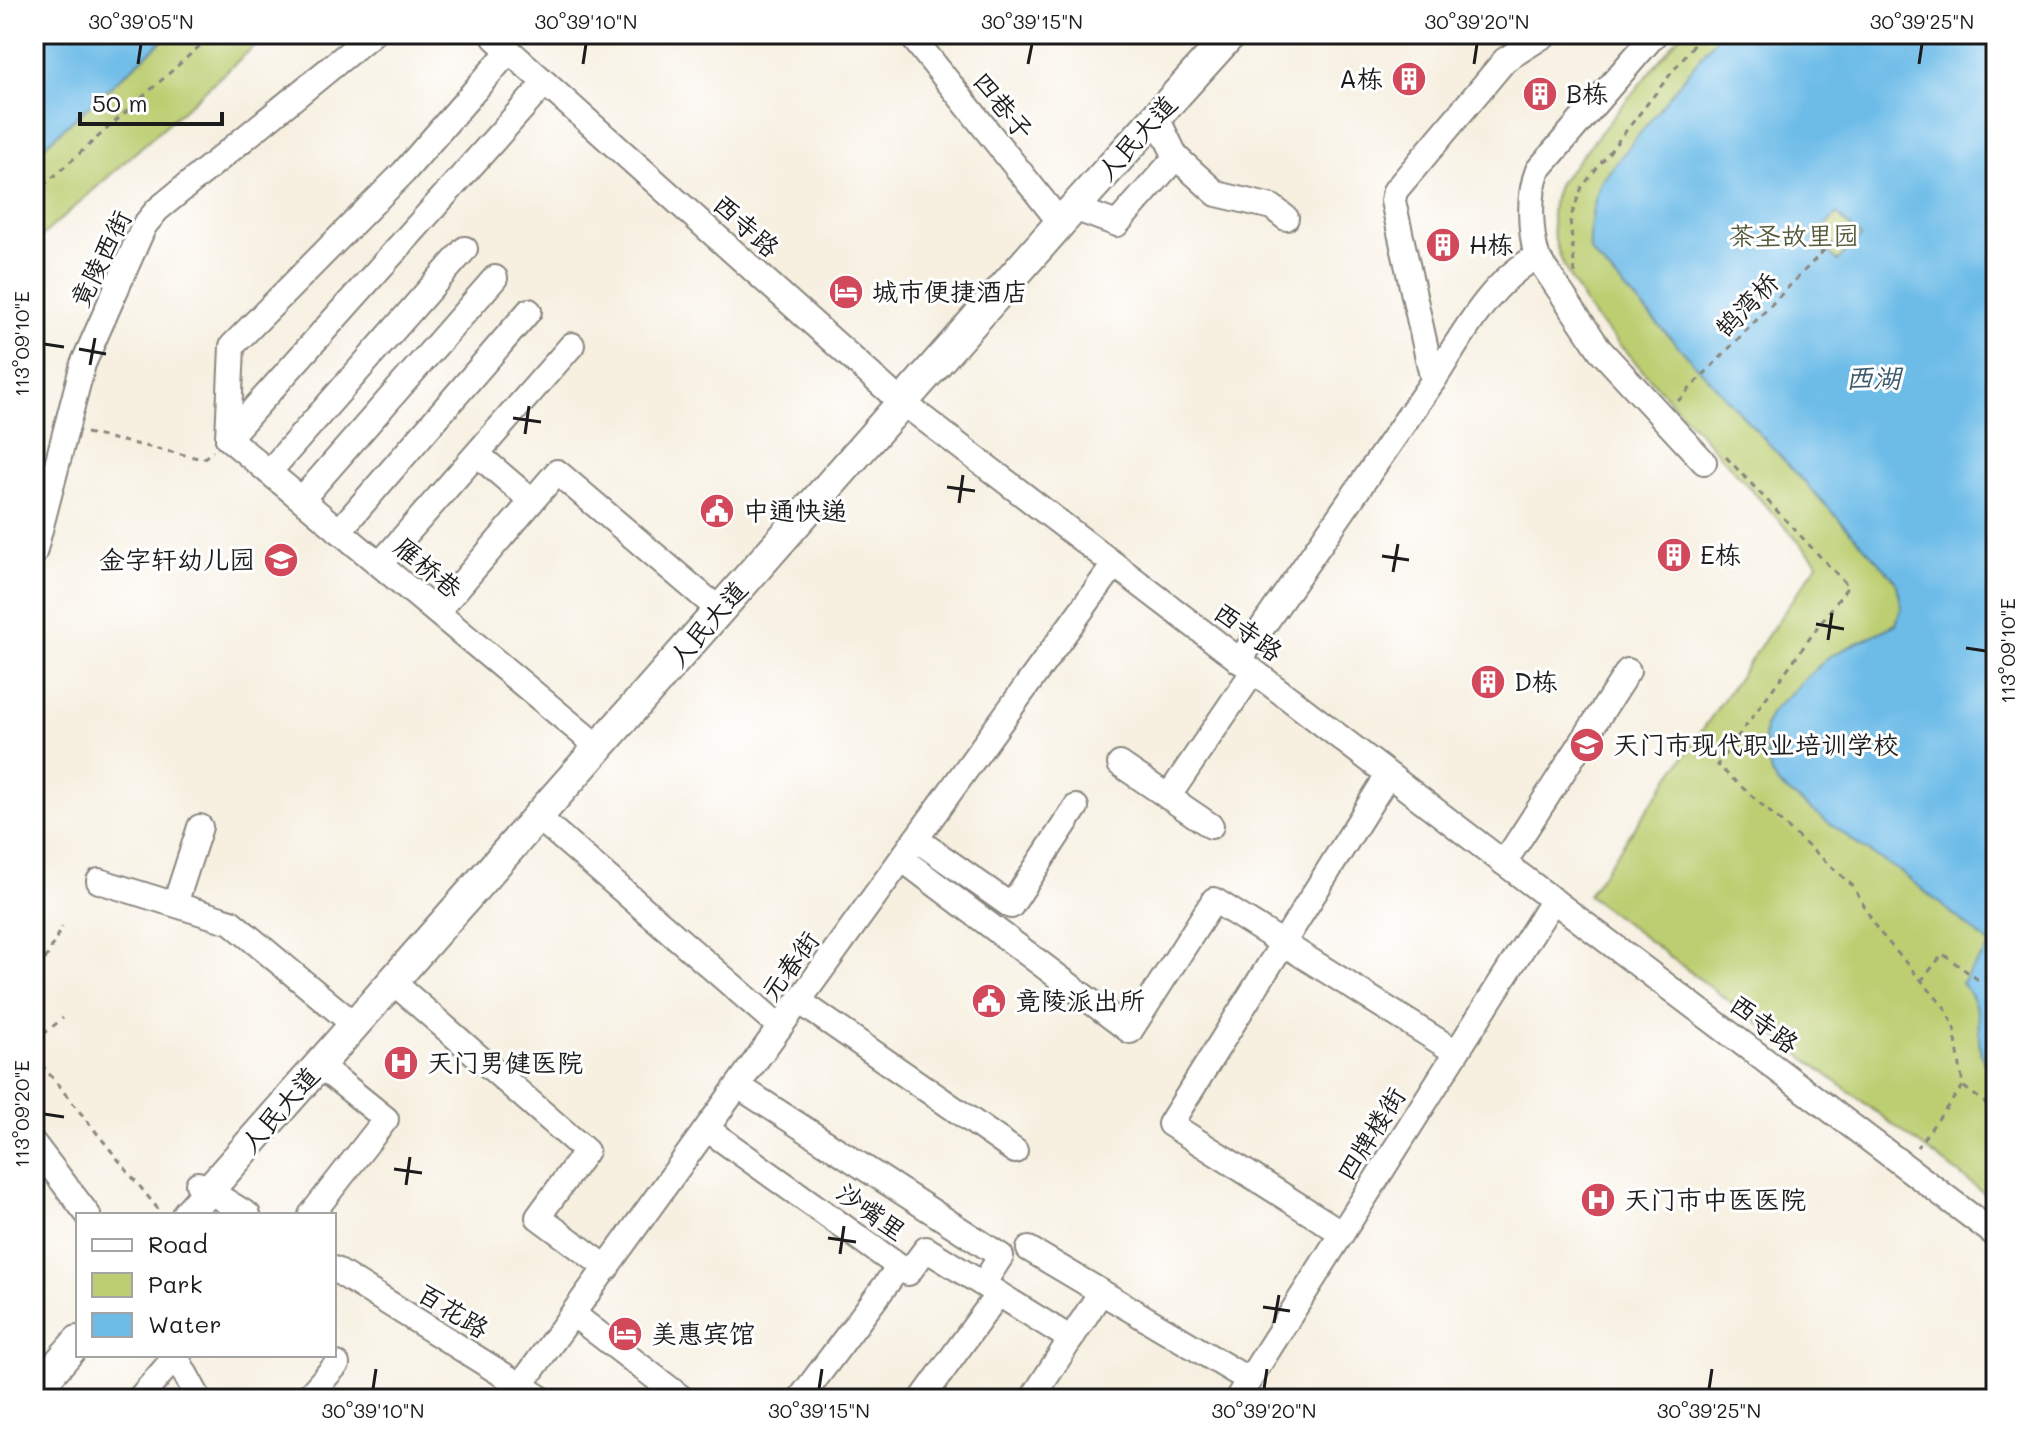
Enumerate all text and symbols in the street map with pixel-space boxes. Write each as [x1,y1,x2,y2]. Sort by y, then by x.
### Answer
text: 30°39'05"N [88,8,194,34]
text: 30°39'10"N [535,8,637,34]
text: 30°39'15"N [981,8,1083,34]
text: 30°39'20"N [1424,8,1530,34]
text: 30°39'25"N [1870,8,1974,34]
building icon: A栋 [1390,60,1428,98]
place label: A栋 [1339,61,1383,95]
street label: 四巷子 [966,64,1042,146]
building icon: B栋 [1521,75,1559,113]
scale bar [80,76,222,126]
place label: B栋 [1566,76,1608,110]
text: 50 m [92,87,148,118]
street label: 人民大道 [1089,87,1184,187]
street label: 西寺路 [706,187,787,264]
street label: 竟陵西街 [62,204,138,313]
park label: 茶圣故里园 [1729,218,1859,252]
building icon: H栋 [1424,226,1462,264]
place label: H栋 [1469,227,1514,261]
street label: 鹄湾桥 [1707,264,1786,344]
hotel icon: 城市便捷酒店 [827,273,865,311]
place label: 城市便捷酒店 [872,274,1028,308]
text: 113°09'10"E [8,291,34,397]
water label: 西湖 [1845,359,1904,395]
public building icon: 中通快递 [698,492,736,530]
place label: 中通快递 [743,493,847,527]
street label: 雁桥巷 [388,529,469,605]
building icon: E栋 [1655,536,1693,574]
place label: E栋 [1700,537,1741,571]
school or university icon: 金字轩幼儿园 [262,541,300,579]
place label: 金字轩幼儿园 [99,542,255,576]
street label: 人民大道 [660,573,754,674]
street label: 西寺路 [1207,594,1290,668]
text: 113°09'10"E [1994,598,2020,704]
building icon: D栋 [1469,663,1507,701]
place label: D栋 [1514,664,1558,698]
school or university icon: 天门市现代职业培训学校 [1568,726,1606,764]
place label: 天门市现代职业培训学校 [1613,727,1899,761]
street label: 元春街 [753,924,826,1007]
public building icon: 竟陵派出所 [970,982,1008,1020]
place label: 竟陵派出所 [1015,983,1145,1017]
street label: 西寺路 [1723,986,1806,1060]
hospital icon: 天门男健医院 [382,1044,420,1082]
place label: 天门男健医院 [427,1045,583,1079]
street label: 人民大道 [232,1059,326,1160]
text: 113°09'20"E [8,1060,34,1168]
street label: 四牌楼街 [1328,1080,1412,1187]
street label: 沙嘴里 [830,1175,913,1248]
hospital icon: 天门市中医医院 [1579,1181,1617,1219]
place label: 天门市中医医院 [1624,1182,1806,1216]
legend [76,1213,336,1357]
text: Road [148,1228,208,1259]
text: Park [148,1268,202,1299]
street label: 百花路 [411,1275,496,1345]
text: Water [148,1308,222,1339]
hotel icon: 美惠宾馆 [606,1315,644,1353]
place label: 美惠宾馆 [651,1316,755,1350]
text: 30°39'10"N [322,1397,424,1423]
text: 30°39'15"N [768,1397,870,1423]
text: 30°39'20"N [1211,1397,1317,1423]
text: 30°39'25"N [1657,1397,1761,1423]

